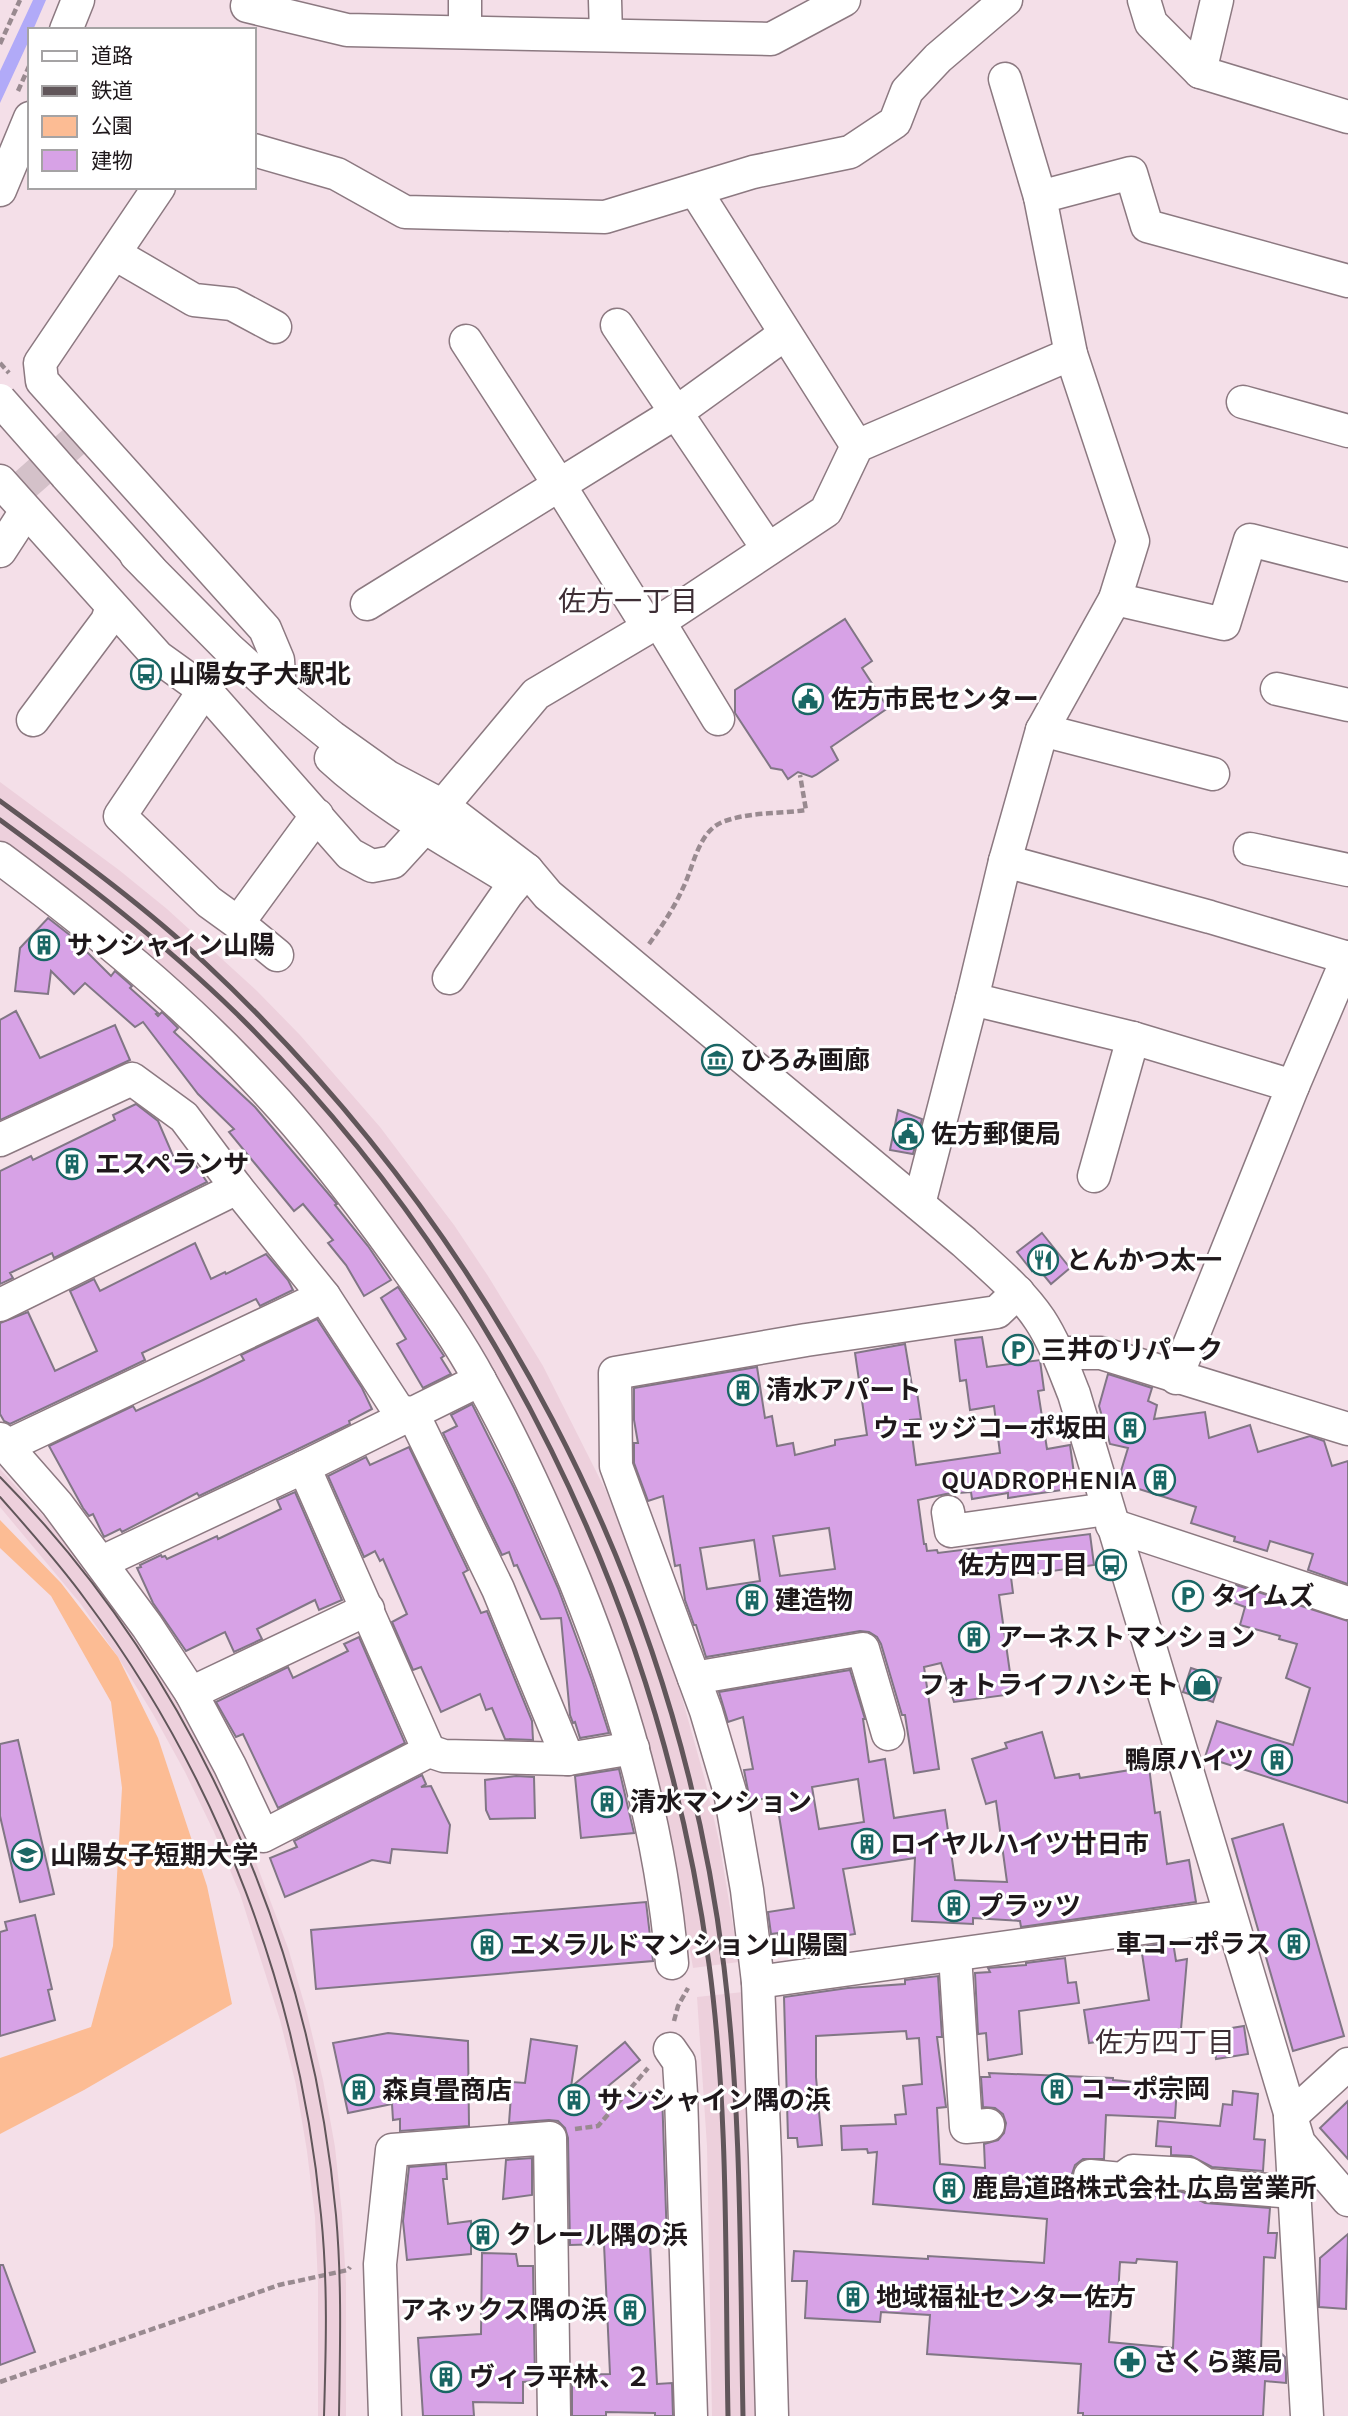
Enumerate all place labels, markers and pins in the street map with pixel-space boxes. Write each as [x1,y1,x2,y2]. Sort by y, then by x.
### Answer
bus stop icon: 山陽女子大駅北 [129,657,163,691]
place label: 山陽女子大駅北 [169,659,351,690]
public building icon: 佐方市民センター [791,682,825,716]
place label: 佐方市民センター [831,684,1039,715]
building icon: サンシャイン山陽 [27,928,61,962]
place label: サンシャイン山陽 [67,930,275,961]
museum icon: ひろみ画廊 [700,1043,734,1077]
place label: ひろみ画廊 [740,1045,870,1076]
public building icon: 佐方郵便局 [891,1117,925,1151]
place label: 佐方郵便局 [931,1119,1061,1150]
building icon: エスペランサ [55,1147,89,1181]
place label: エスペランサ [95,1149,249,1180]
restaurant icon: とんかつ太一 [1026,1243,1060,1277]
place label: とんかつ太一 [1066,1245,1222,1276]
parking icon: 三井のリパーク [1001,1333,1035,1367]
place label: 三井のリパーク [1041,1335,1223,1366]
building icon: 清水アパート [726,1373,760,1407]
place label: 清水アパート [766,1375,921,1406]
building icon: ウェッジコーポ坂田 [1113,1411,1147,1445]
place label: ウェッジコーポ坂田 [873,1413,1107,1444]
building icon: QUADROPHENIA [1143,1463,1177,1497]
place label: QUADROPHENIA [941,1465,1137,1496]
bus stop icon: 佐方四丁目 [1094,1548,1128,1582]
place label: 佐方四丁目 [958,1550,1088,1581]
parking icon: タイムズ [1171,1579,1205,1613]
place label: タイムズ [1211,1581,1314,1612]
building icon: 建造物 [735,1583,769,1617]
place label: 建造物 [775,1585,853,1616]
building icon: アーネストマンション [957,1620,991,1654]
place label: アーネストマンション [997,1622,1255,1653]
shop icon: フォトライフハシモト [1185,1668,1219,1702]
place label: フォトライフハシモト [919,1670,1179,1701]
building icon: 鴨原ハイツ [1260,1743,1294,1777]
place label: 鴨原ハイツ [1125,1745,1254,1776]
building icon: 清水マンション [590,1785,624,1819]
place label: 清水マンション [630,1787,812,1818]
building icon: ロイヤルハイツ廿日市 [850,1827,884,1861]
place label: ロイヤルハイツ廿日市 [890,1829,1149,1860]
school or university icon: 山陽女子短期大学 [10,1838,44,1872]
place label: 山陽女子短期大学 [50,1840,258,1871]
building icon: プラッツ [937,1889,971,1923]
place label: プラッツ [977,1891,1081,1922]
building icon: 車コーポラス [1277,1927,1311,1961]
building icon: エメラルドマンション山陽園 [470,1928,504,1962]
place label: 車コーポラス [1116,1929,1271,1960]
place label: エメラルドマンション山陽園 [510,1930,848,1961]
building icon: コーポ宗岡 [1040,2072,1074,2106]
building icon: 森貞畳商店 [342,2073,376,2107]
place label: コーポ宗岡 [1080,2074,1210,2105]
place label: 森貞畳商店 [382,2075,512,2106]
building icon: サンシャイン隅の浜 [557,2083,591,2117]
place label: サンシャイン隅の浜 [597,2085,831,2116]
building icon: 鹿島道路株式会社 広島営業所 [932,2171,966,2205]
place label: 鹿島道路株式会社 広島営業所 [972,2173,1317,2204]
building icon: クレール隅の浜 [466,2218,500,2252]
place label: クレール隅の浜 [506,2220,688,2251]
building icon: 地域福祉センター佐方 [836,2280,870,2314]
place label: 地域福祉センター佐方 [876,2282,1136,2313]
building icon: アネックス隅の浜 [613,2293,647,2327]
place label: アネックス隅の浜 [400,2295,607,2326]
pharmacy icon: さくら薬局 [1113,2345,1147,2379]
place label: さくら薬局 [1153,2347,1283,2378]
building icon: ヴィラ平林、２ [429,2360,463,2394]
place label: ヴィラ平林、２ [469,2362,651,2393]

